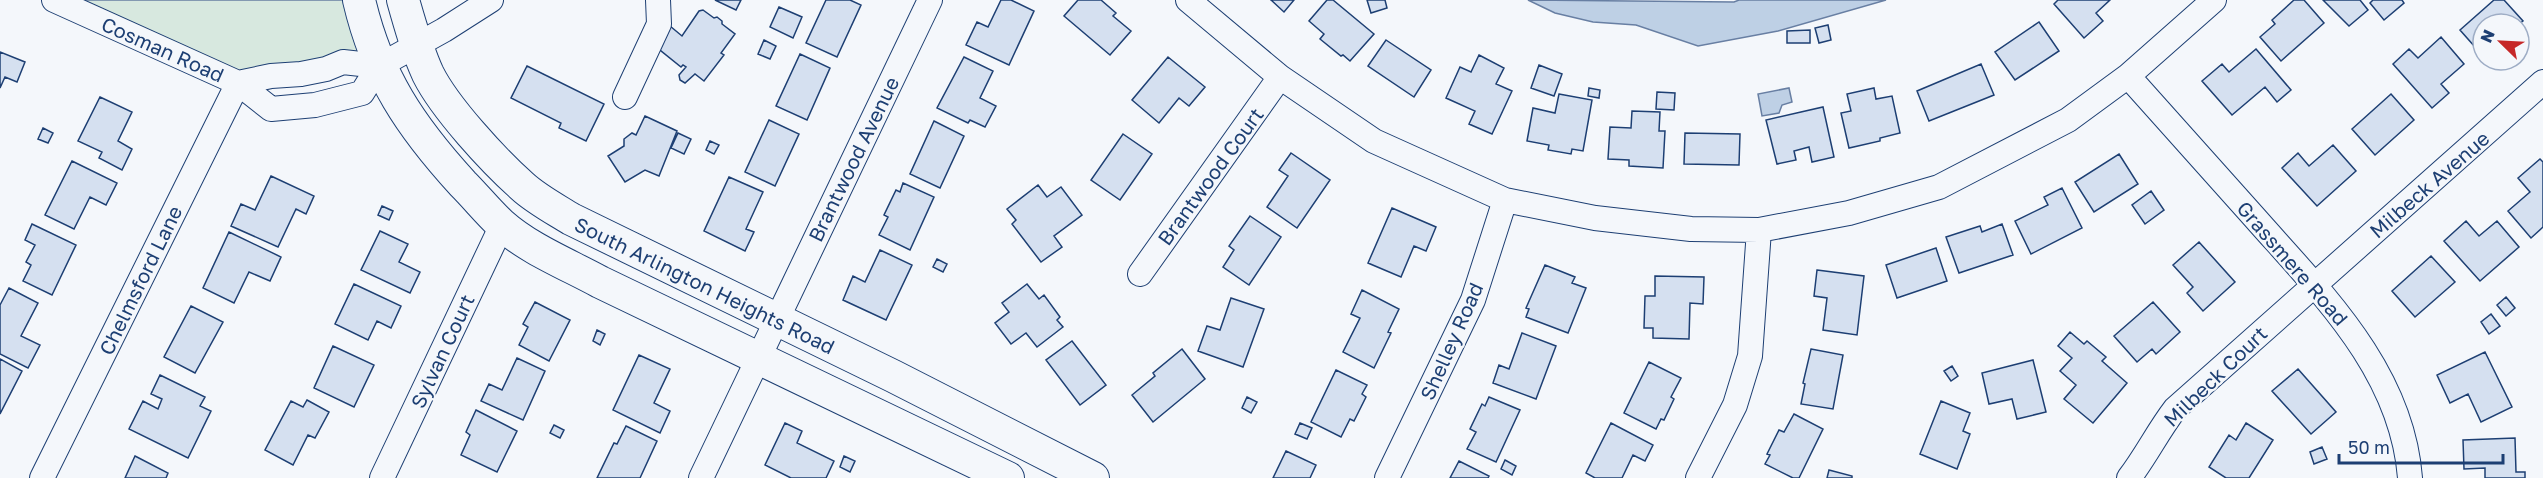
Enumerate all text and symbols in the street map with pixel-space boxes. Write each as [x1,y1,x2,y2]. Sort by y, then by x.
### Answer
street label: Cosman Road [98,11,228,87]
north arrow [2471,12,2531,72]
text: N [2476,26,2499,46]
street label: Brantwood Avenue [803,73,903,245]
street label: Brantwood Court [1152,103,1268,249]
street label: Milbeck Avenue [2364,126,2494,242]
street label: Grassmere Road [2233,196,2353,330]
street label: Chelmsford Lane [93,201,187,359]
street label: South Arlington Heights Road [571,211,839,359]
street label: Shelley Road [1414,279,1488,403]
street label: Sylvan Court [405,290,479,412]
street label: Milbeck Court [2158,321,2272,431]
scale bar [2339,427,2502,465]
text: 50 m [2348,436,2390,458]

